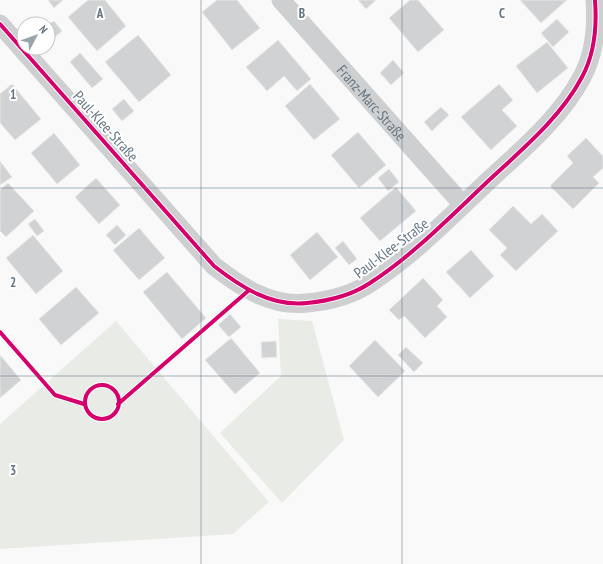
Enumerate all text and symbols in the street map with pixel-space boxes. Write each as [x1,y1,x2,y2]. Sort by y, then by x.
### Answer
text: A [96,5,104,22]
text: B [299,5,305,22]
text: C [499,5,505,22]
north arrow [16,16,56,56]
text: N [36,23,51,36]
street label: Franz-Marc-Straße [333,60,411,144]
text: 1 [10,86,16,103]
street label: Paul-Klee-Straße [69,87,143,165]
street label: Paul-Klee-Straße [350,214,432,282]
text: 2 [10,274,16,291]
text: 3 [10,462,16,479]

